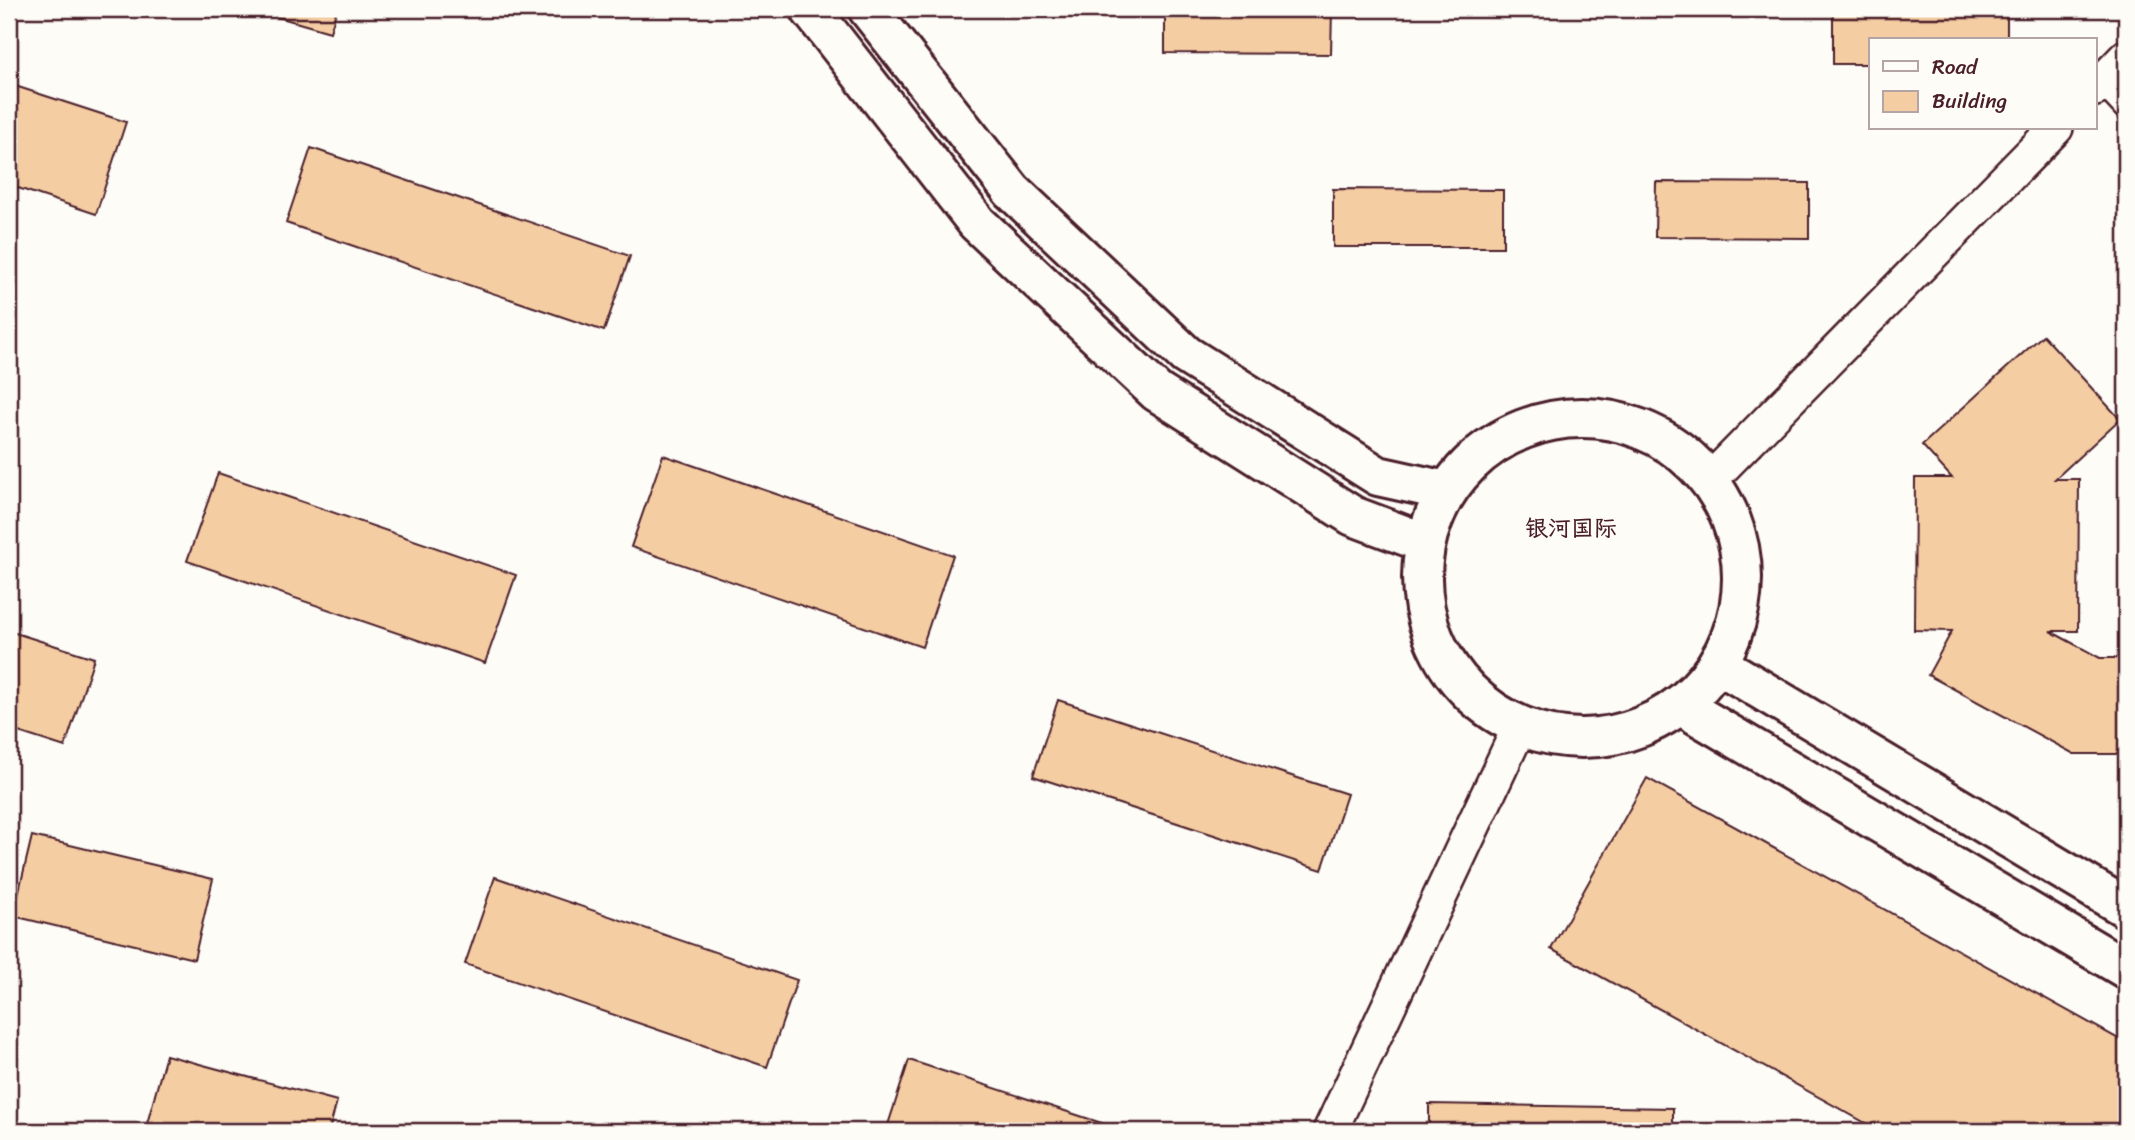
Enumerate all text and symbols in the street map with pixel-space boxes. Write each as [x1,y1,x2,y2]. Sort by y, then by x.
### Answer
legend [1869,38,2096,130]
text: Road [1932,48,1979,86]
text: Building [1932,82,2008,120]
district label: 银河国际 [1525,508,1617,549]

